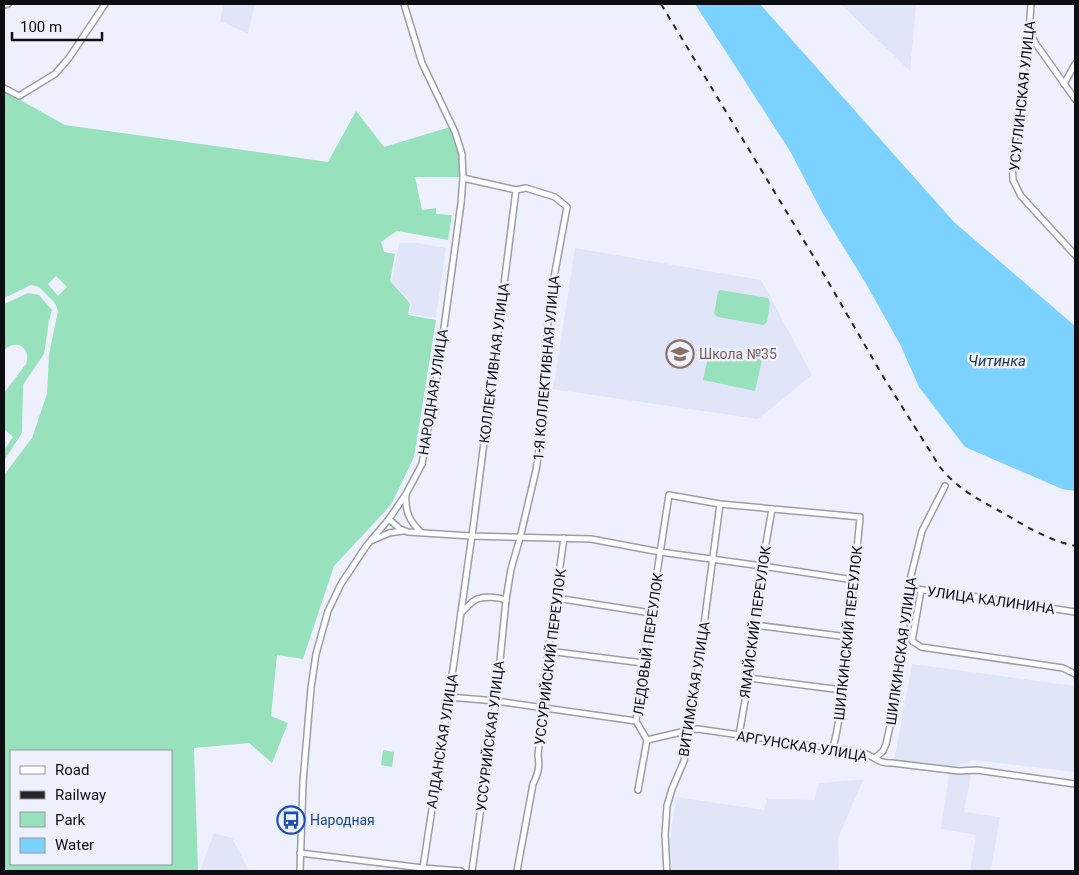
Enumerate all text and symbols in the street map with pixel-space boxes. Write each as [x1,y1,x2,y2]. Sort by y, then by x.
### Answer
scale bar [12,10,102,42]
text: 100 m [20,18,62,36]
street label: УСУГЛИНСКАЯ УЛИЦА [1006,20,1038,172]
street label: 1-Я КОЛЛЕКТИВНАЯ УЛИЦА [530,275,562,461]
street label: КОЛЛЕКТИВНАЯ УЛИЦА [476,282,512,444]
street label: НАРОДНАЯ УЛИЦА [415,328,451,456]
school or university icon: Школа №35 [665,339,695,369]
place label: Школа №35 [699,346,777,362]
water label: Читинка [968,352,1026,370]
street label: ЯМАЙСКИЙ ПЕРЕУЛОК [736,545,774,699]
street label: ШИЛКИНСКИЙ ПЕРЕУЛОК [831,545,865,721]
street label: УССУРИЙСКИЙ ПЕРЕУЛОК [531,568,569,746]
street label: ЛЕДОВЫЙ ПЕРЕУЛОК [630,572,666,716]
street label: ШИЛКИНСКАЯ УЛИЦА [883,576,919,726]
street label: УЛИЦА КАЛИНИНА [926,583,1056,617]
street label: ВИТИМСКАЯ УЛИЦА [675,620,713,758]
street label: УССУРИЙСКАЯ УЛИЦА [473,660,507,812]
street label: АЛДАНСКАЯ УЛИЦА [423,672,461,810]
street label: АРГУНСКАЯ УЛИЦА [736,728,868,764]
legend [10,750,172,865]
text: Road [55,761,89,779]
text: Railway [55,786,106,804]
bus stop icon: Народная [276,805,306,835]
text: Park [55,811,86,829]
place label: Народная [310,812,375,828]
text: Water [55,836,94,854]

